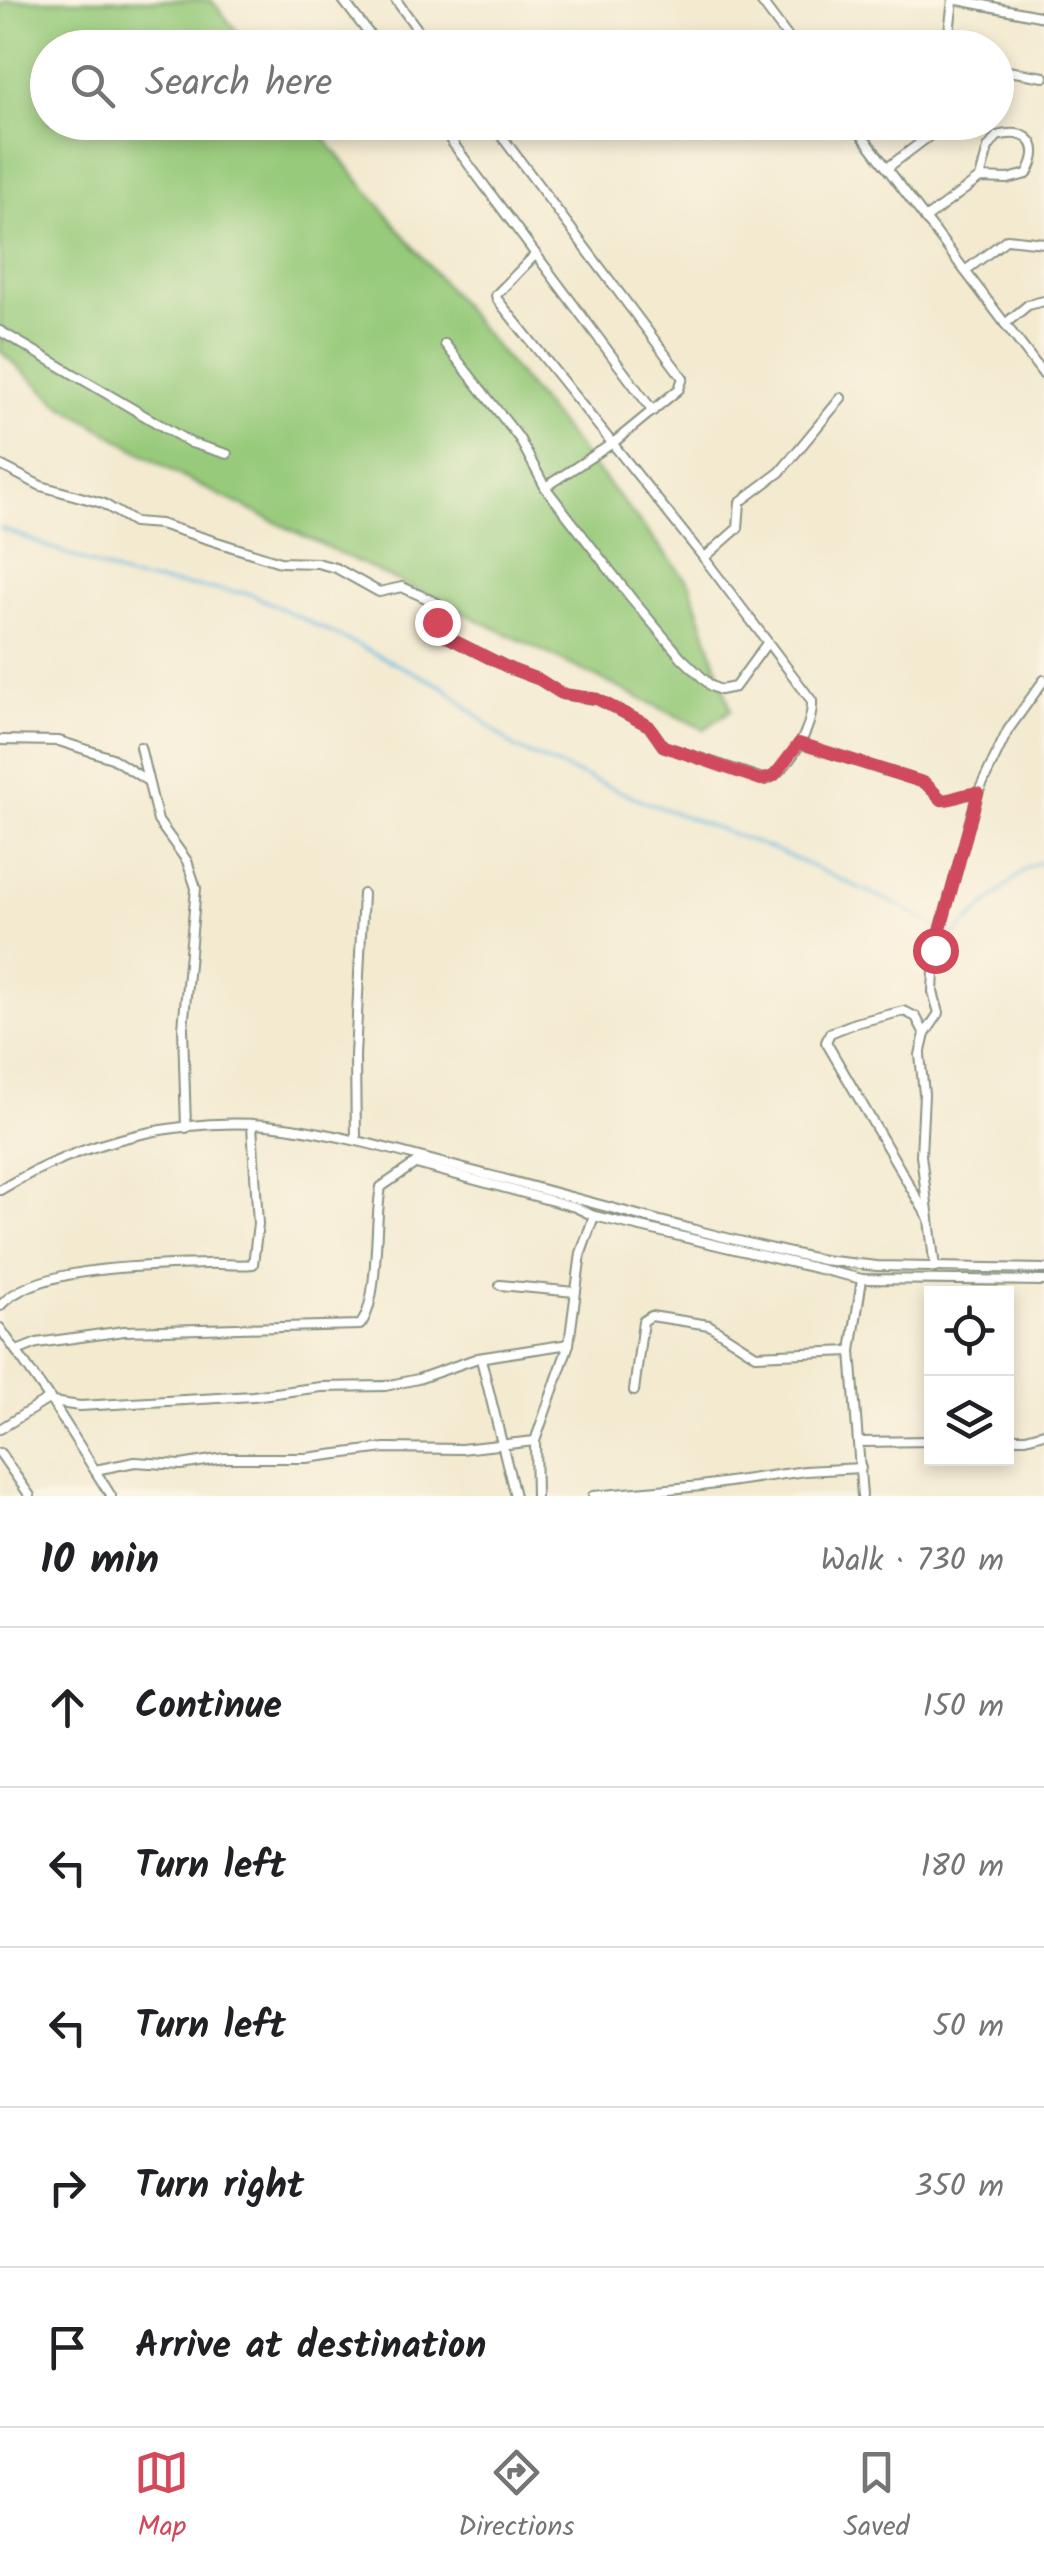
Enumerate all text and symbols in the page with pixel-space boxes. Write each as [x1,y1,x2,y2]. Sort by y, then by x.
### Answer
search box [30,30,1014,140]
text: Search here [145,55,332,115]
icon: search [65,58,120,113]
route end [415,600,461,646]
route start [913,928,959,974]
map controls [924,1286,1014,1466]
button: locate [924,1286,1014,1376]
button: layers [924,1376,1014,1466]
text: 10 min [40,1528,159,1595]
text: Walk · 730 m [821,1536,1004,1587]
text: Continue [135,1677,282,1737]
icon: ahead [40,1680,95,1735]
text: 150 m [922,1682,1004,1733]
text: Turn left [135,1837,286,1897]
icon: left [40,1840,95,1895]
text: 180 m [920,1842,1004,1893]
text: Turn left [135,1997,286,2057]
icon: left [40,2000,95,2055]
text: 50 m [933,2002,1004,2053]
text: Turn right [135,2157,304,2217]
icon: right [40,2160,95,2215]
text: 350 m [914,2162,1004,2213]
text: Arrive at destination [135,2317,486,2377]
icon: arrive [40,2320,95,2375]
tab: Map [134,2445,189,2550]
tab: Directions [458,2445,574,2550]
tab: Saved [843,2445,910,2550]

